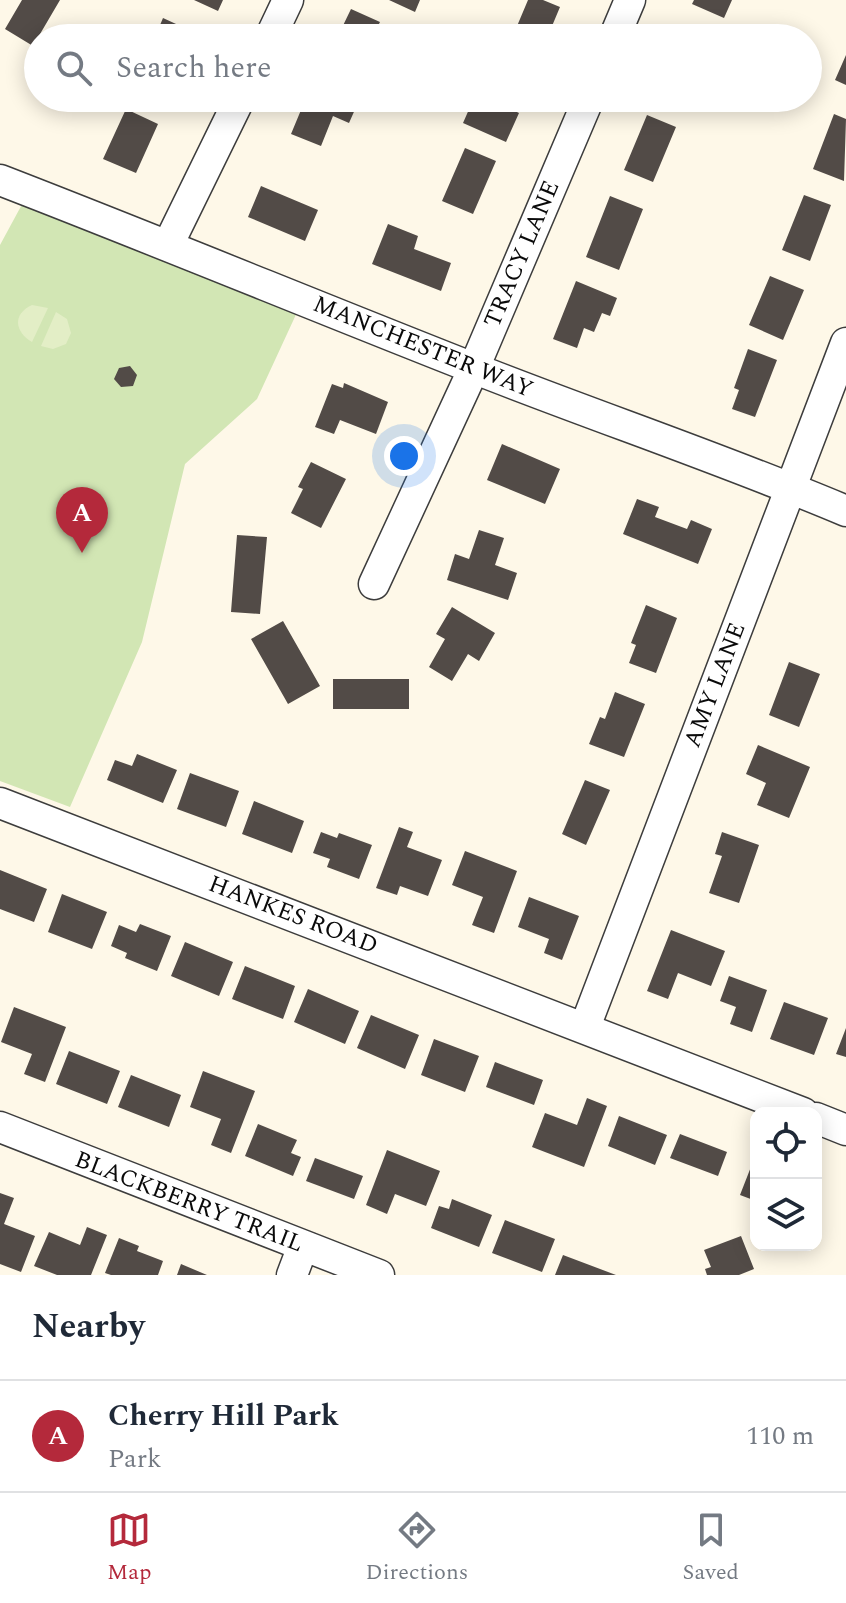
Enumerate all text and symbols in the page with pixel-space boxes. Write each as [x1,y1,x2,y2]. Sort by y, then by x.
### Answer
search box [24,24,822,112]
text: Search here [116,45,272,91]
icon: search [52,46,96,90]
street label: TRACY LANE [475,175,569,333]
street label: MANCHESTER WAY [307,286,539,408]
your location [384,436,424,476]
pin: A [56,487,108,553]
street label: AMY LANE [675,617,755,753]
street label: HANKES ROAD [203,866,383,964]
map controls [750,1107,822,1251]
button: locate [750,1107,822,1179]
street label: BLACKBERRY TRAIL [69,1142,309,1262]
button: layers [750,1179,822,1251]
text: Nearby [32,1301,145,1353]
text: Cherry Hill Park [108,1393,339,1439]
text: A [48,1416,68,1456]
text: 110 m [746,1416,814,1456]
text: Park [108,1439,162,1479]
tab: Map [107,1508,151,1589]
tab: Directions [366,1508,468,1589]
tab: Saved [682,1508,739,1589]

